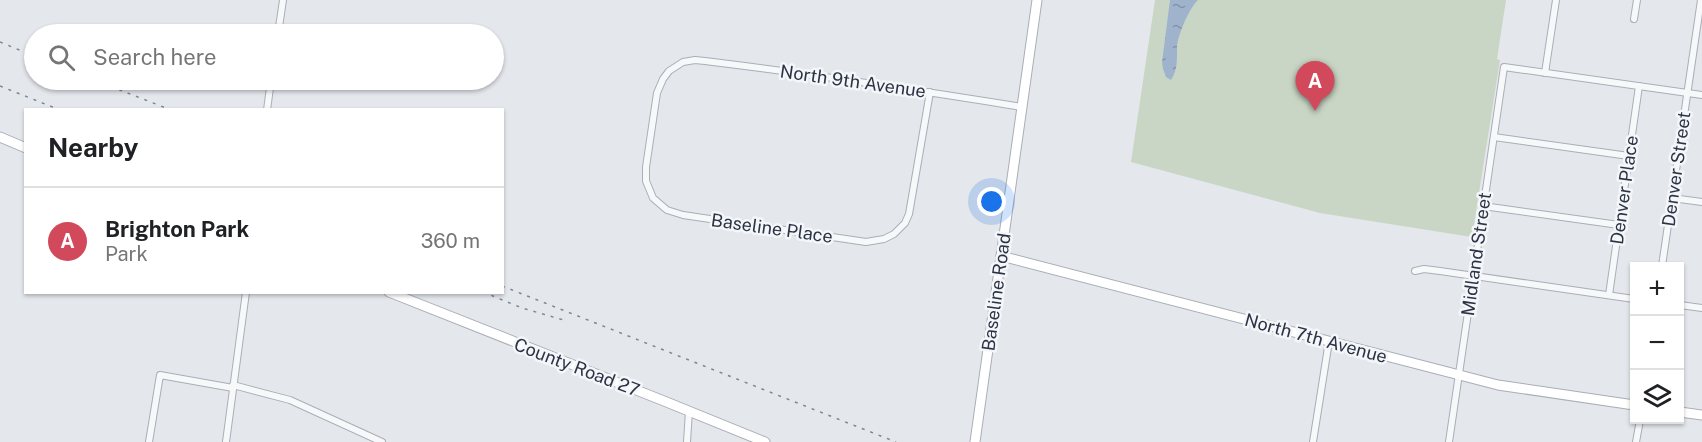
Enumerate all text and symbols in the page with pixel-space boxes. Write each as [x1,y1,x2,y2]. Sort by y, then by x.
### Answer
search box [24,24,504,90]
icon: search [45,41,78,74]
text: Search here [93,44,217,70]
street label: North 9th Avenue [779,60,927,102]
pin: A [1296,62,1334,111]
street label: Denver Street [1658,110,1694,228]
text: Nearby [48,132,138,163]
street label: Denver Place [1606,134,1642,246]
your location [977,187,1006,216]
street label: Midland Street [1457,191,1495,317]
street label: Baseline Place [710,209,834,247]
text: Brighton Park [105,216,249,242]
text: A [60,229,75,253]
text: 360 m [421,229,480,253]
street label: Baseline Road [977,232,1015,352]
text: Park [105,242,148,266]
map controls [1630,262,1684,424]
button: + [1630,262,1684,316]
street label: North 7th Avenue [1243,309,1389,367]
button: − [1630,316,1684,370]
street label: County Road 27 [511,333,643,401]
button: layers [1630,370,1684,424]

